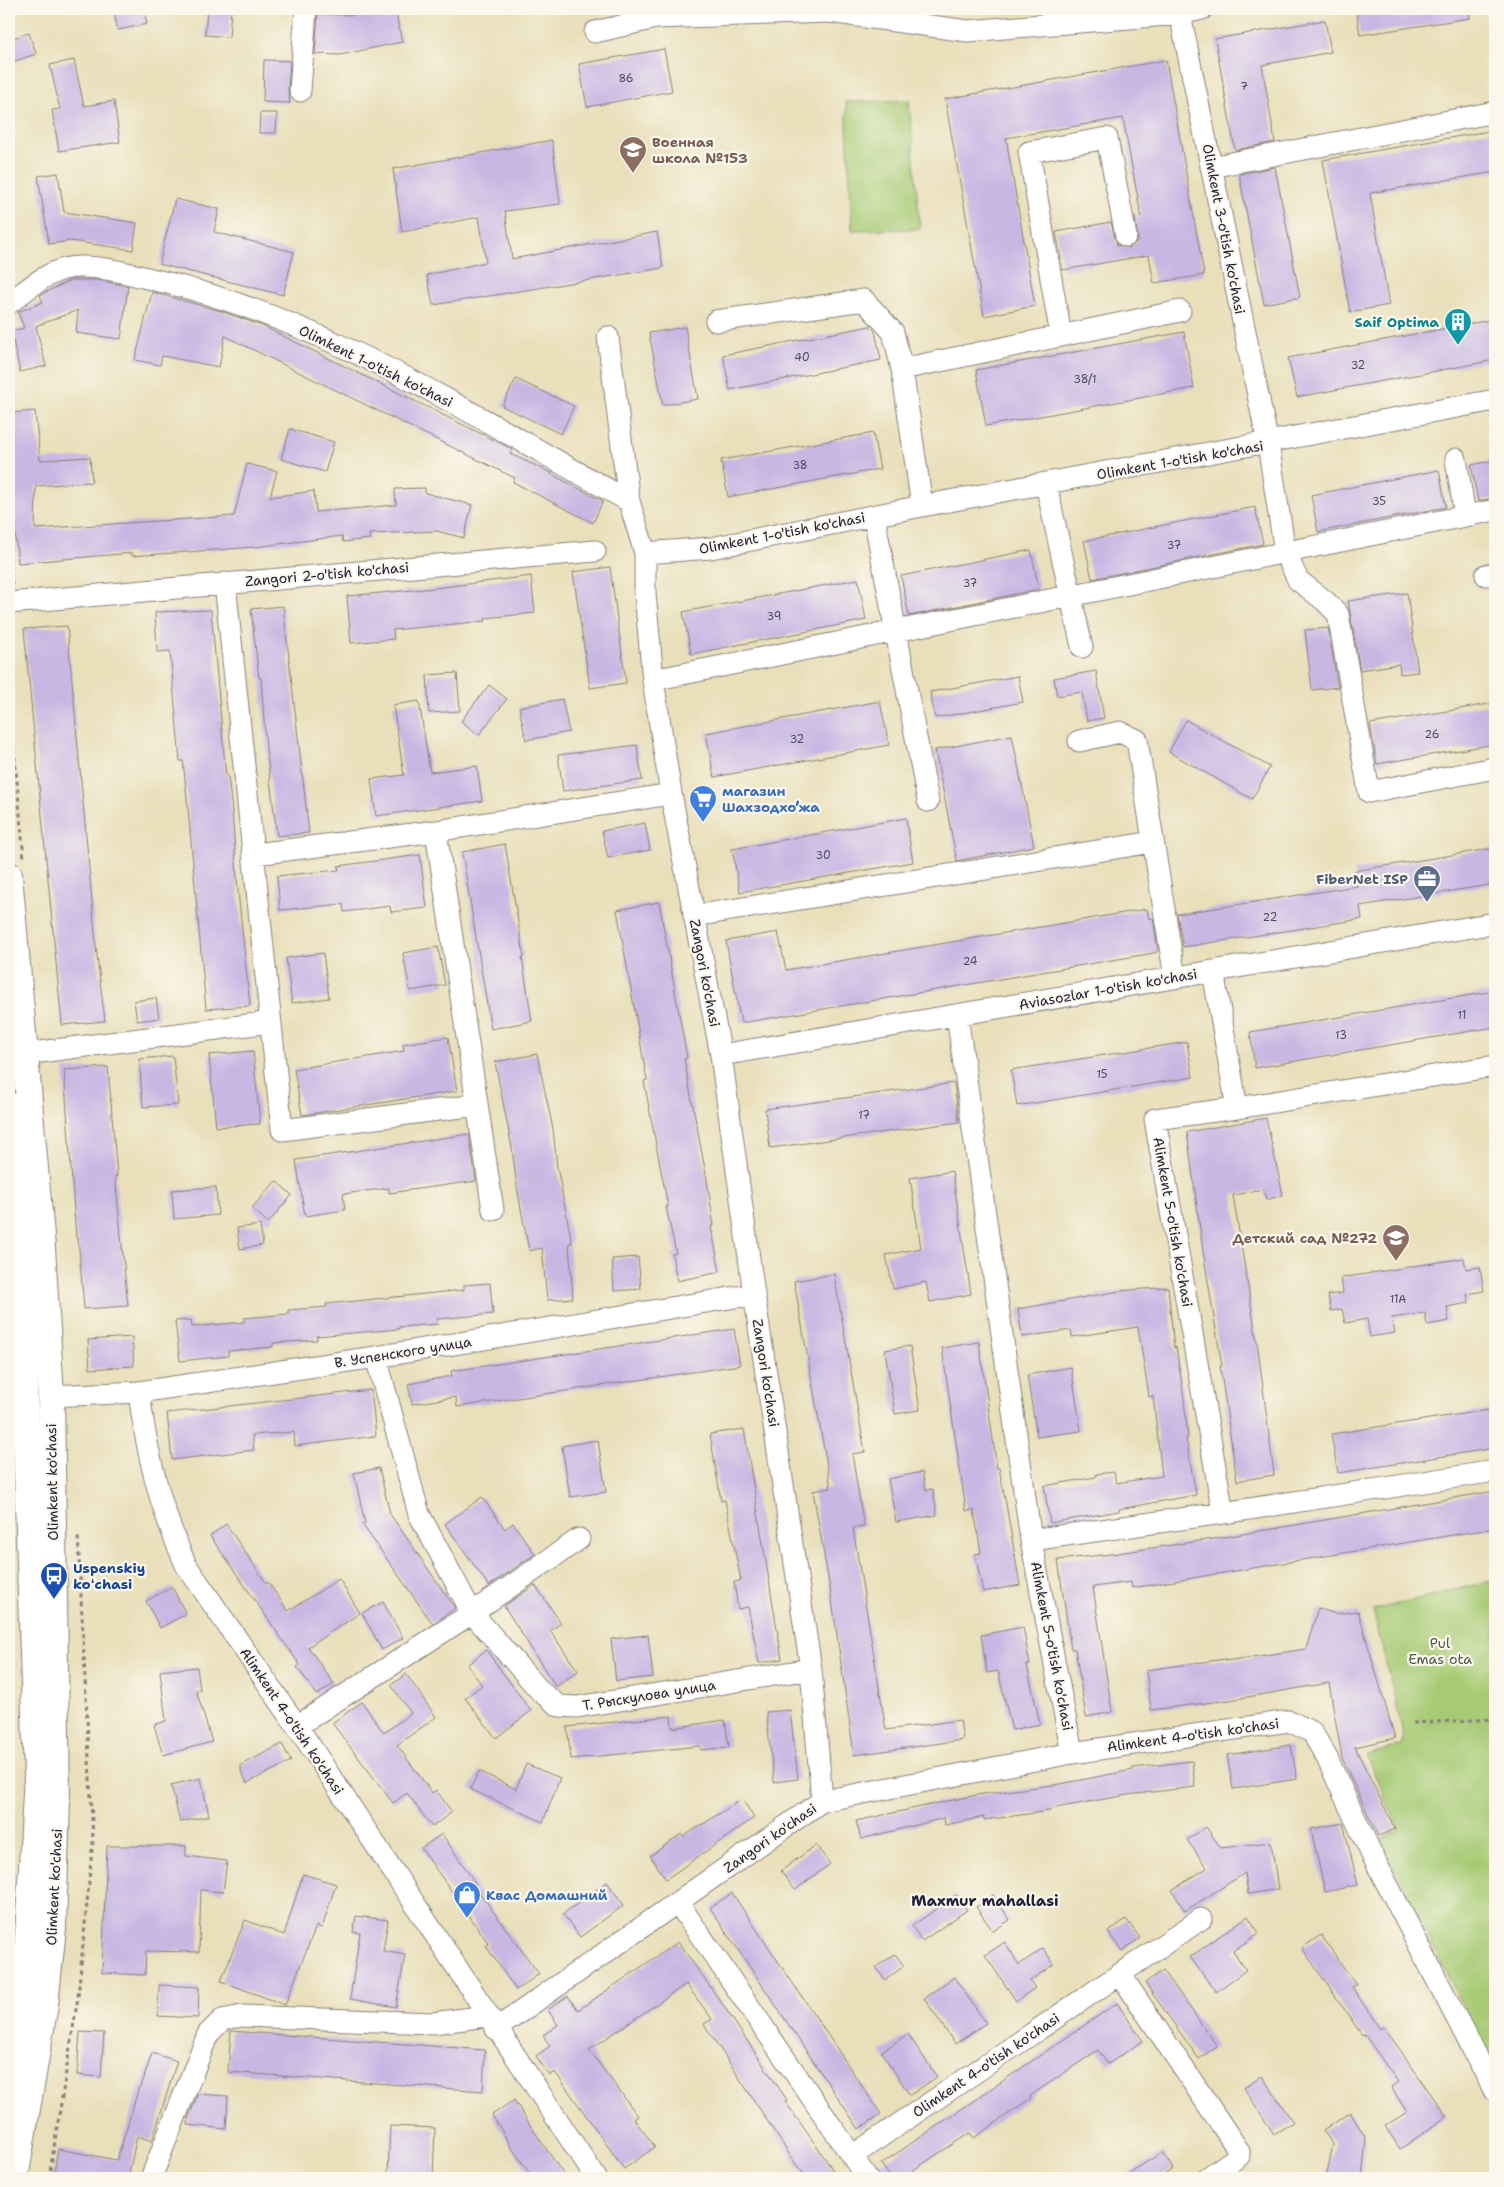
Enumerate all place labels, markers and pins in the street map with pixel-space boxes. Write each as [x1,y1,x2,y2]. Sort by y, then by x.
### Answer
place label: Военная школа №153 [652,133,748,167]
school or university icon: Военная школа №153 [618,135,648,174]
building icon: Saif Optima [1443,307,1473,346]
place label: Saif Optima [1355,313,1439,331]
place label: магазин Шахзодхо’жа [722,782,820,816]
supermarket icon: магазин Шахзодхо’жа [688,784,718,823]
office icon: FiberNet ISP [1412,864,1442,903]
place label: FiberNet ISP [1316,870,1408,888]
school or university icon: Детский сад №272 [1381,1223,1411,1262]
place label: Детский сад №272 [1232,1229,1377,1247]
place label: Uspenskiy koʻchasi [73,1559,145,1593]
bus stop icon: Uspenskiy koʻchasi [39,1561,69,1600]
shop icon: Квас Домашний [452,1880,482,1919]
place label: Квас Домашний [486,1886,608,1904]

